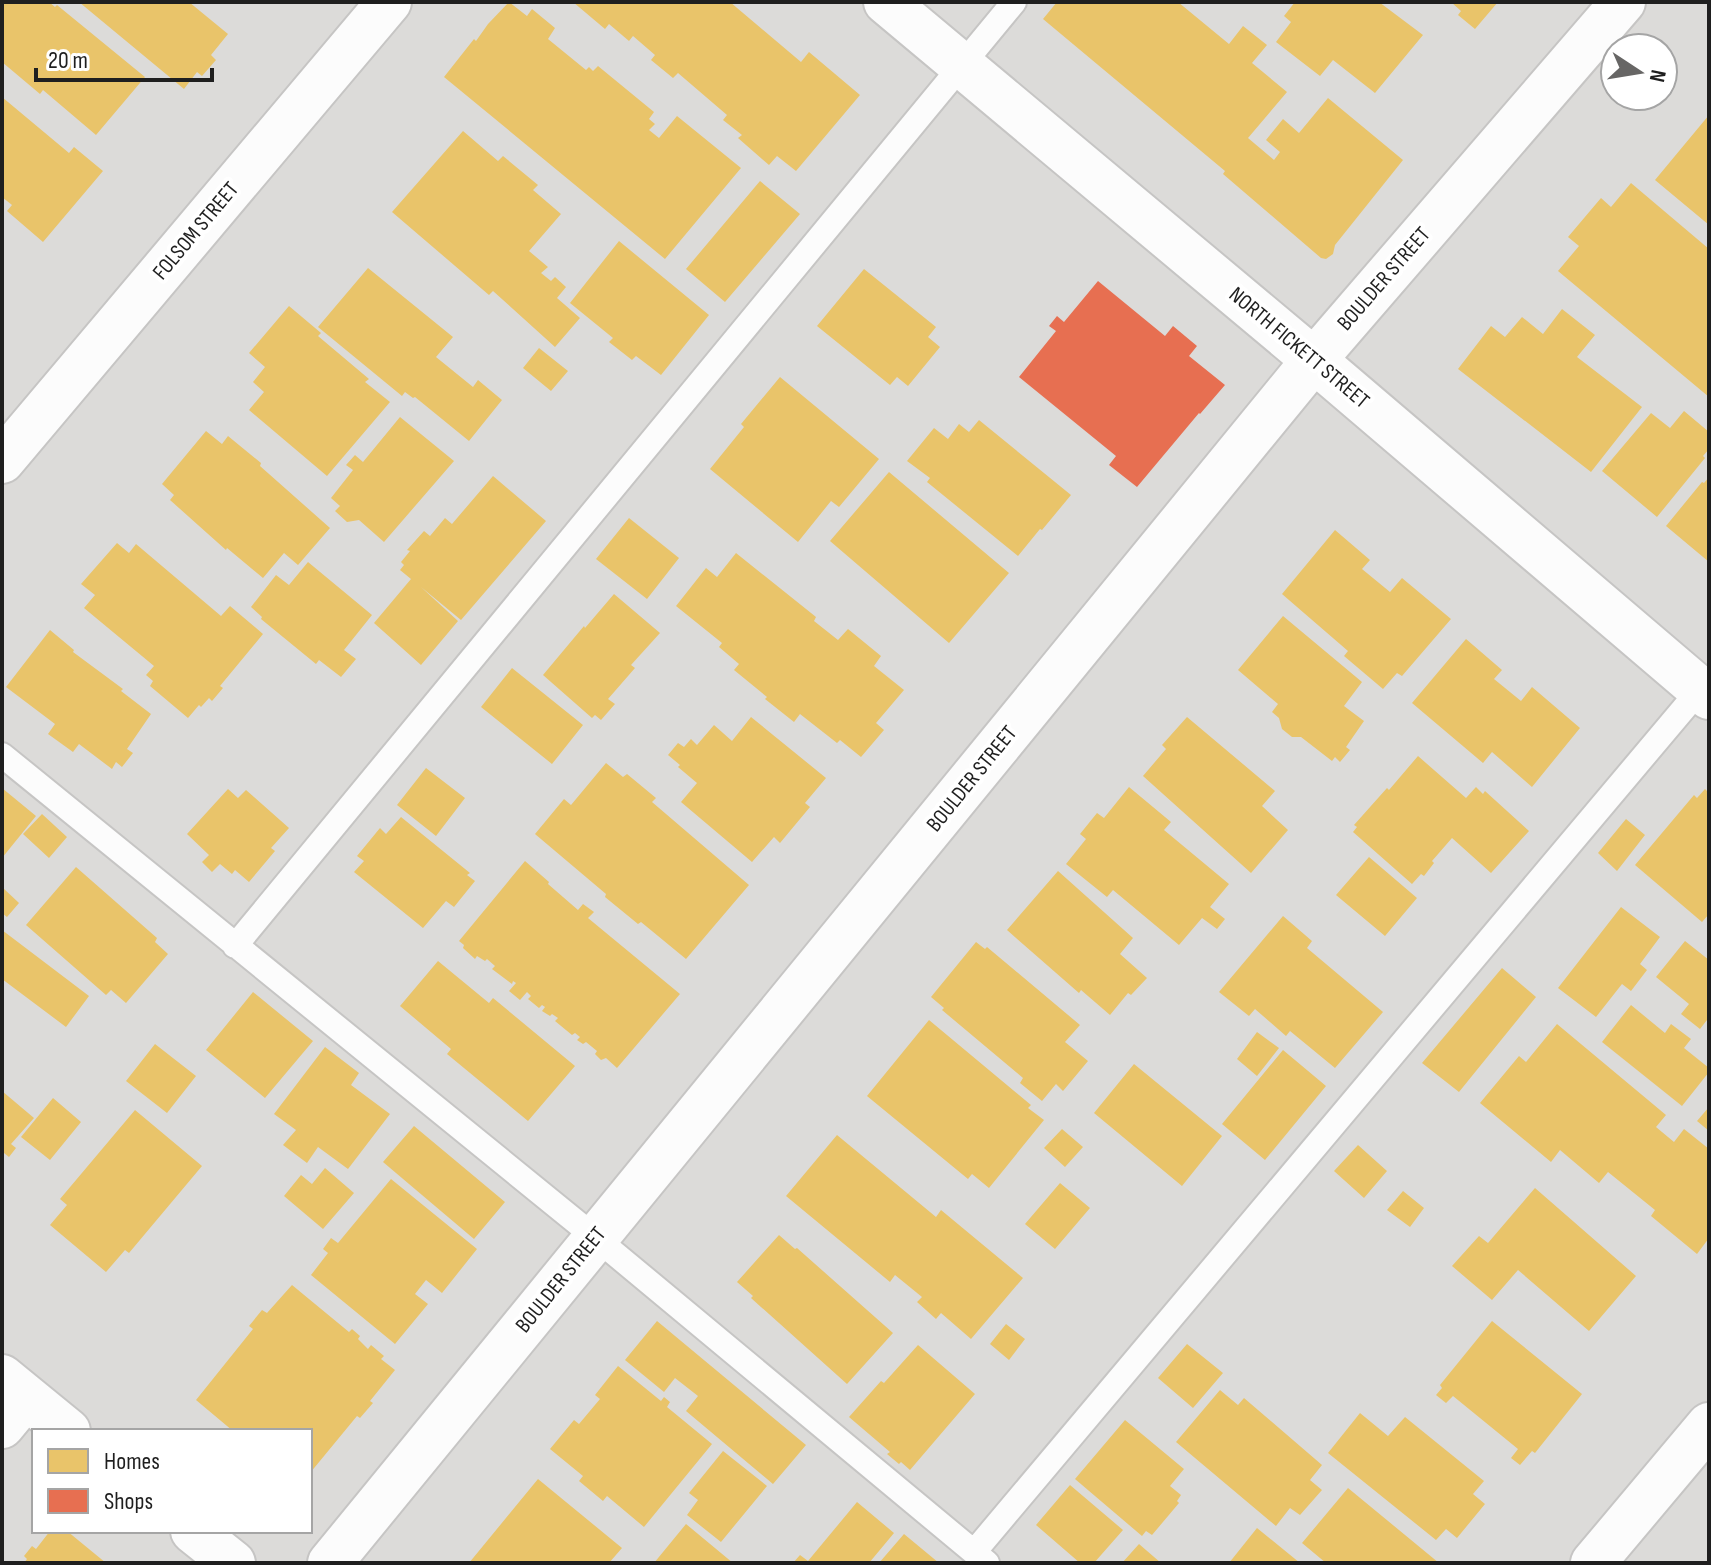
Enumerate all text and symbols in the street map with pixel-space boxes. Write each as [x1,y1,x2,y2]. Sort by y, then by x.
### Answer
scale bar [36,32,212,82]
north arrow [1599,32,1679,112]
text: 20 m [48,46,88,75]
text: N [1643,67,1672,84]
street label: FOLSOM STREET [147,177,245,285]
street label: BOULDER STREET [1332,222,1436,336]
street label: NORTH FICKETT STREET [1223,281,1375,415]
street label: BOULDER STREET [921,720,1023,837]
street label: BOULDER STREET [510,1221,612,1338]
legend [32,1429,312,1533]
text: Homes [104,1447,160,1476]
text: Shops [104,1487,153,1516]

